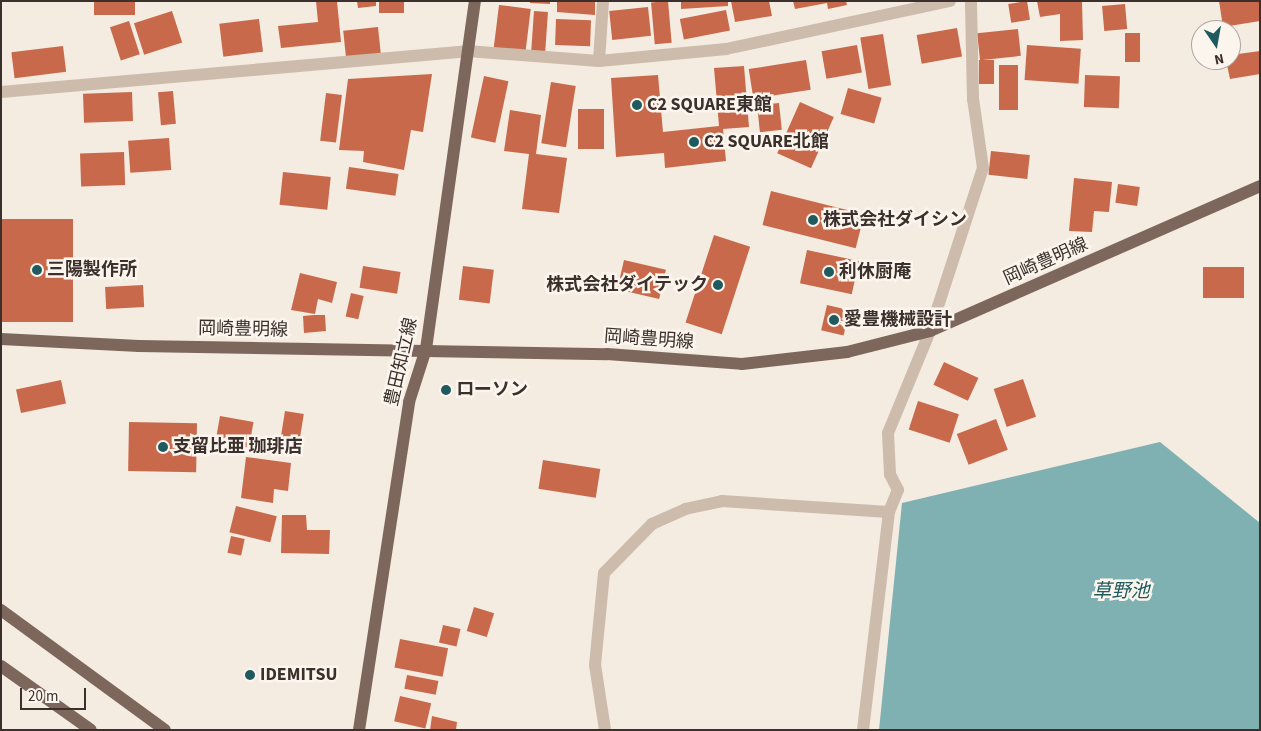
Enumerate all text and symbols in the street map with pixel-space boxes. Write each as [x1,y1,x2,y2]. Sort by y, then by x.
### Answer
north arrow [1191,20,1241,70]
text: N [1212,48,1226,69]
place label: C2 SQUARE東館 [647,94,772,116]
marker: C2 SQUARE東館 [631,99,643,111]
place label: C2 SQUARE北館 [704,131,829,153]
marker: C2 SQUARE北館 [688,136,700,148]
place label: 株式会社ダイシン [823,209,967,231]
marker: 株式会社ダイシン [807,214,819,226]
street label: 岡崎豊明線 [1000,234,1092,290]
place label: 三陽製作所 [47,259,137,281]
place label: 利休厨庵 [839,261,911,283]
marker: 三陽製作所 [31,264,43,276]
marker: 利休厨庵 [823,266,835,278]
place label: 株式会社ダイテック [546,274,708,296]
marker: 株式会社ダイテック [712,279,724,291]
place label: 愛豊機械設計 [844,309,952,331]
marker: 愛豊機械設計 [828,314,840,326]
street label: 豊田知立線 [381,316,423,408]
street label: 岡崎豊明線 [198,318,288,342]
street label: 岡崎豊明線 [603,326,695,354]
place label: ローソン [456,379,528,401]
marker: ローソン [440,384,452,396]
place label: 支留比亜 珈琲店 [173,436,303,458]
marker: 支留比亜 珈琲店 [157,441,169,453]
water label: 草野池 [1093,581,1149,603]
place label: IDEMITSU [260,664,337,686]
marker: IDEMITSU [244,669,256,681]
scale bar [22,678,89,710]
text: 20 m [28,686,58,707]

